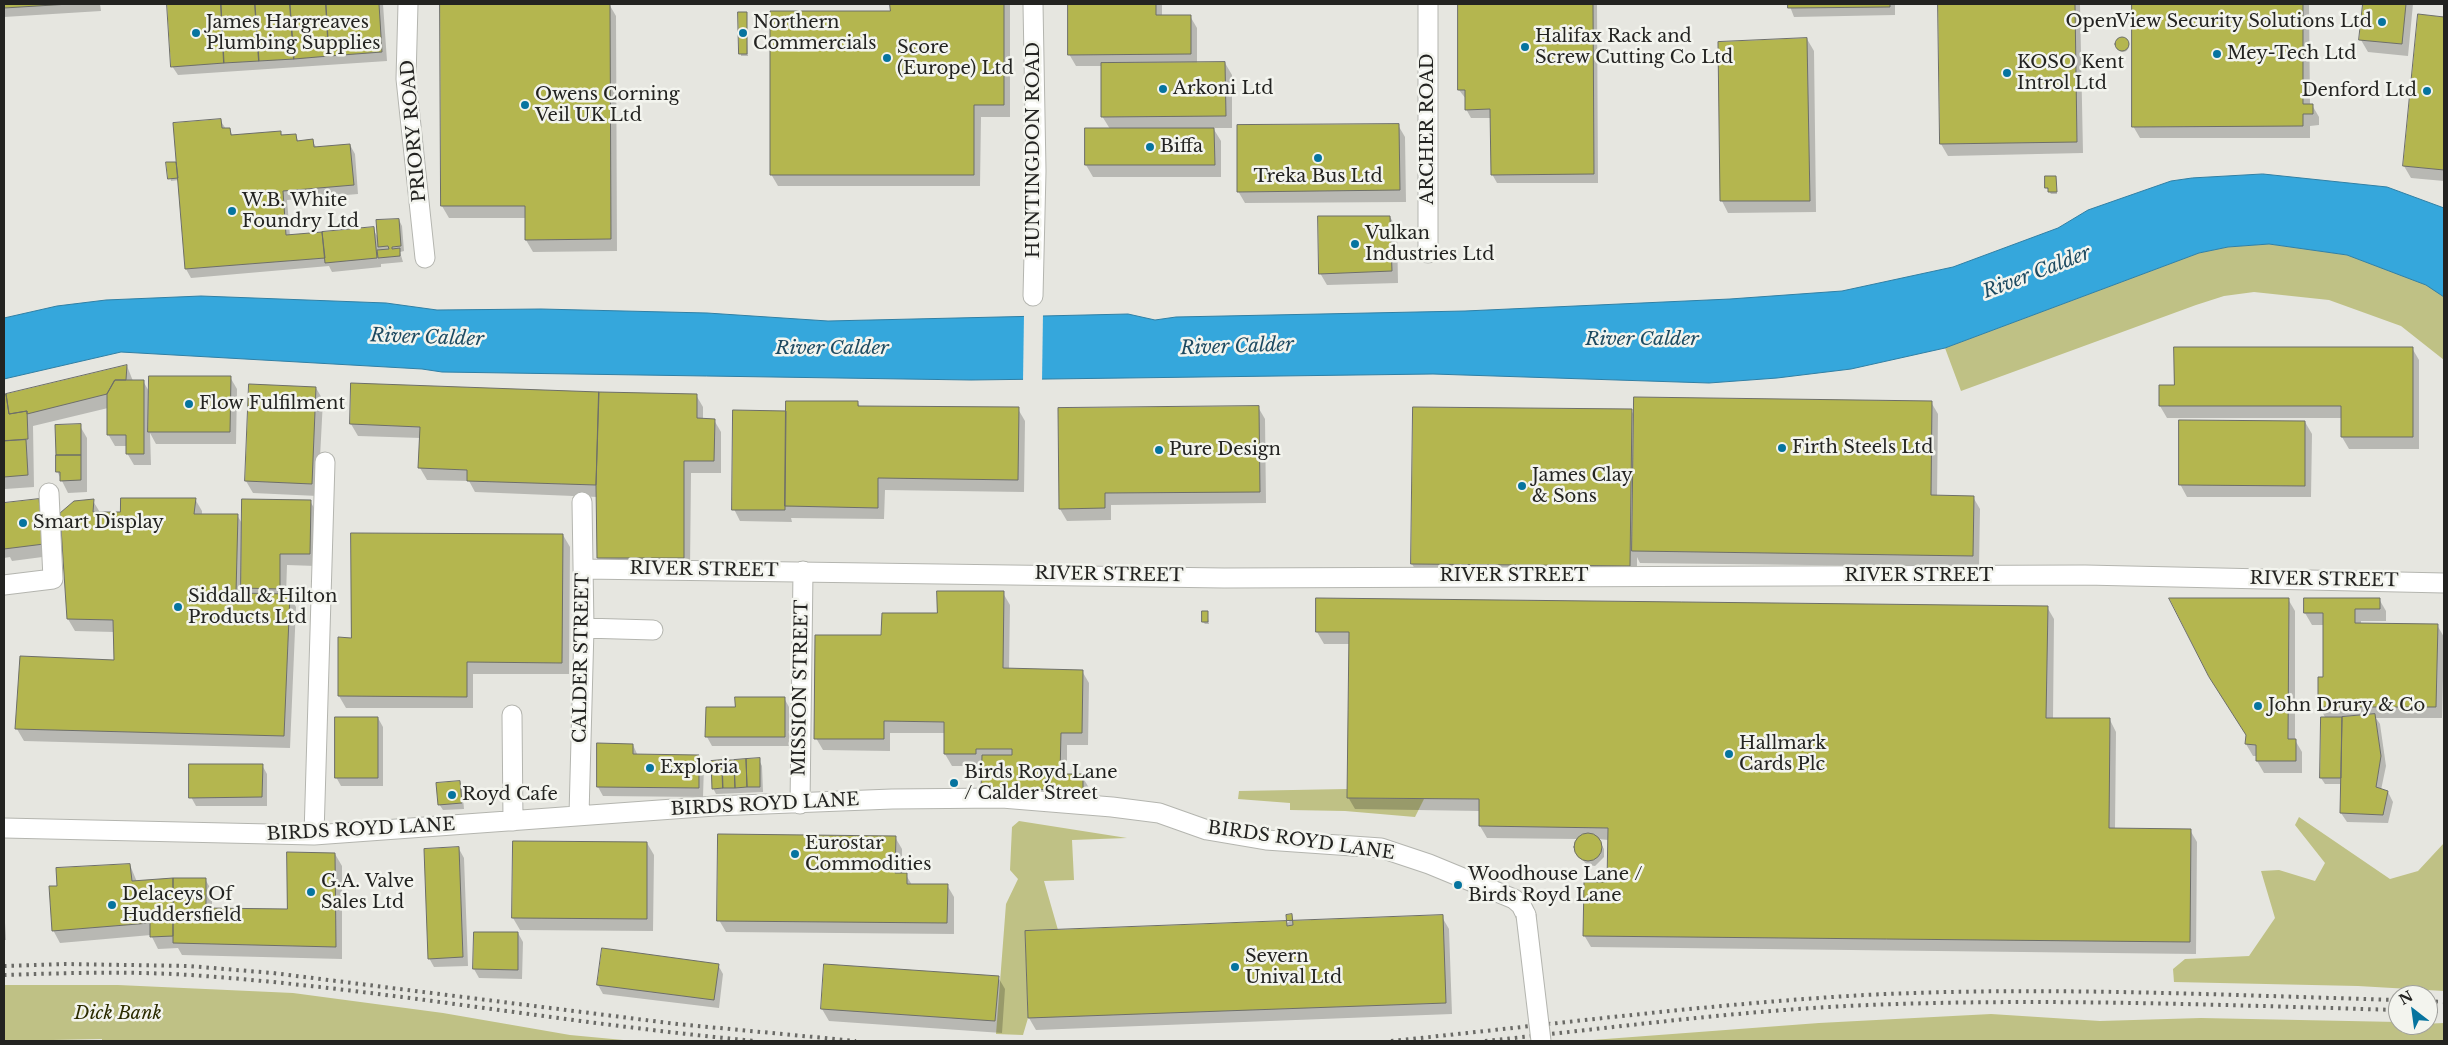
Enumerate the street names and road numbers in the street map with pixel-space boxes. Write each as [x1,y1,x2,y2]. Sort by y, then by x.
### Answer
street label: HUNTINGDON ROAD [1023,42,1045,258]
street label: ARCHER ROAD [1417,53,1439,205]
street label: PRIORY ROAD [397,59,431,203]
street label: RIVER STREET [629,558,779,582]
street label: RIVER STREET [1034,563,1184,587]
street label: RIVER STREET [1440,565,1588,587]
street label: RIVER STREET [1845,565,1993,587]
street label: RIVER STREET [2249,568,2399,592]
street label: CALDER STREET [570,573,594,743]
street label: MISSION STREET [789,600,813,776]
street label: BIRDS ROYD LANE [670,789,860,821]
street label: BIRDS ROYD LANE [266,814,456,846]
street label: BIRDS ROYD LANE [1206,817,1396,865]

